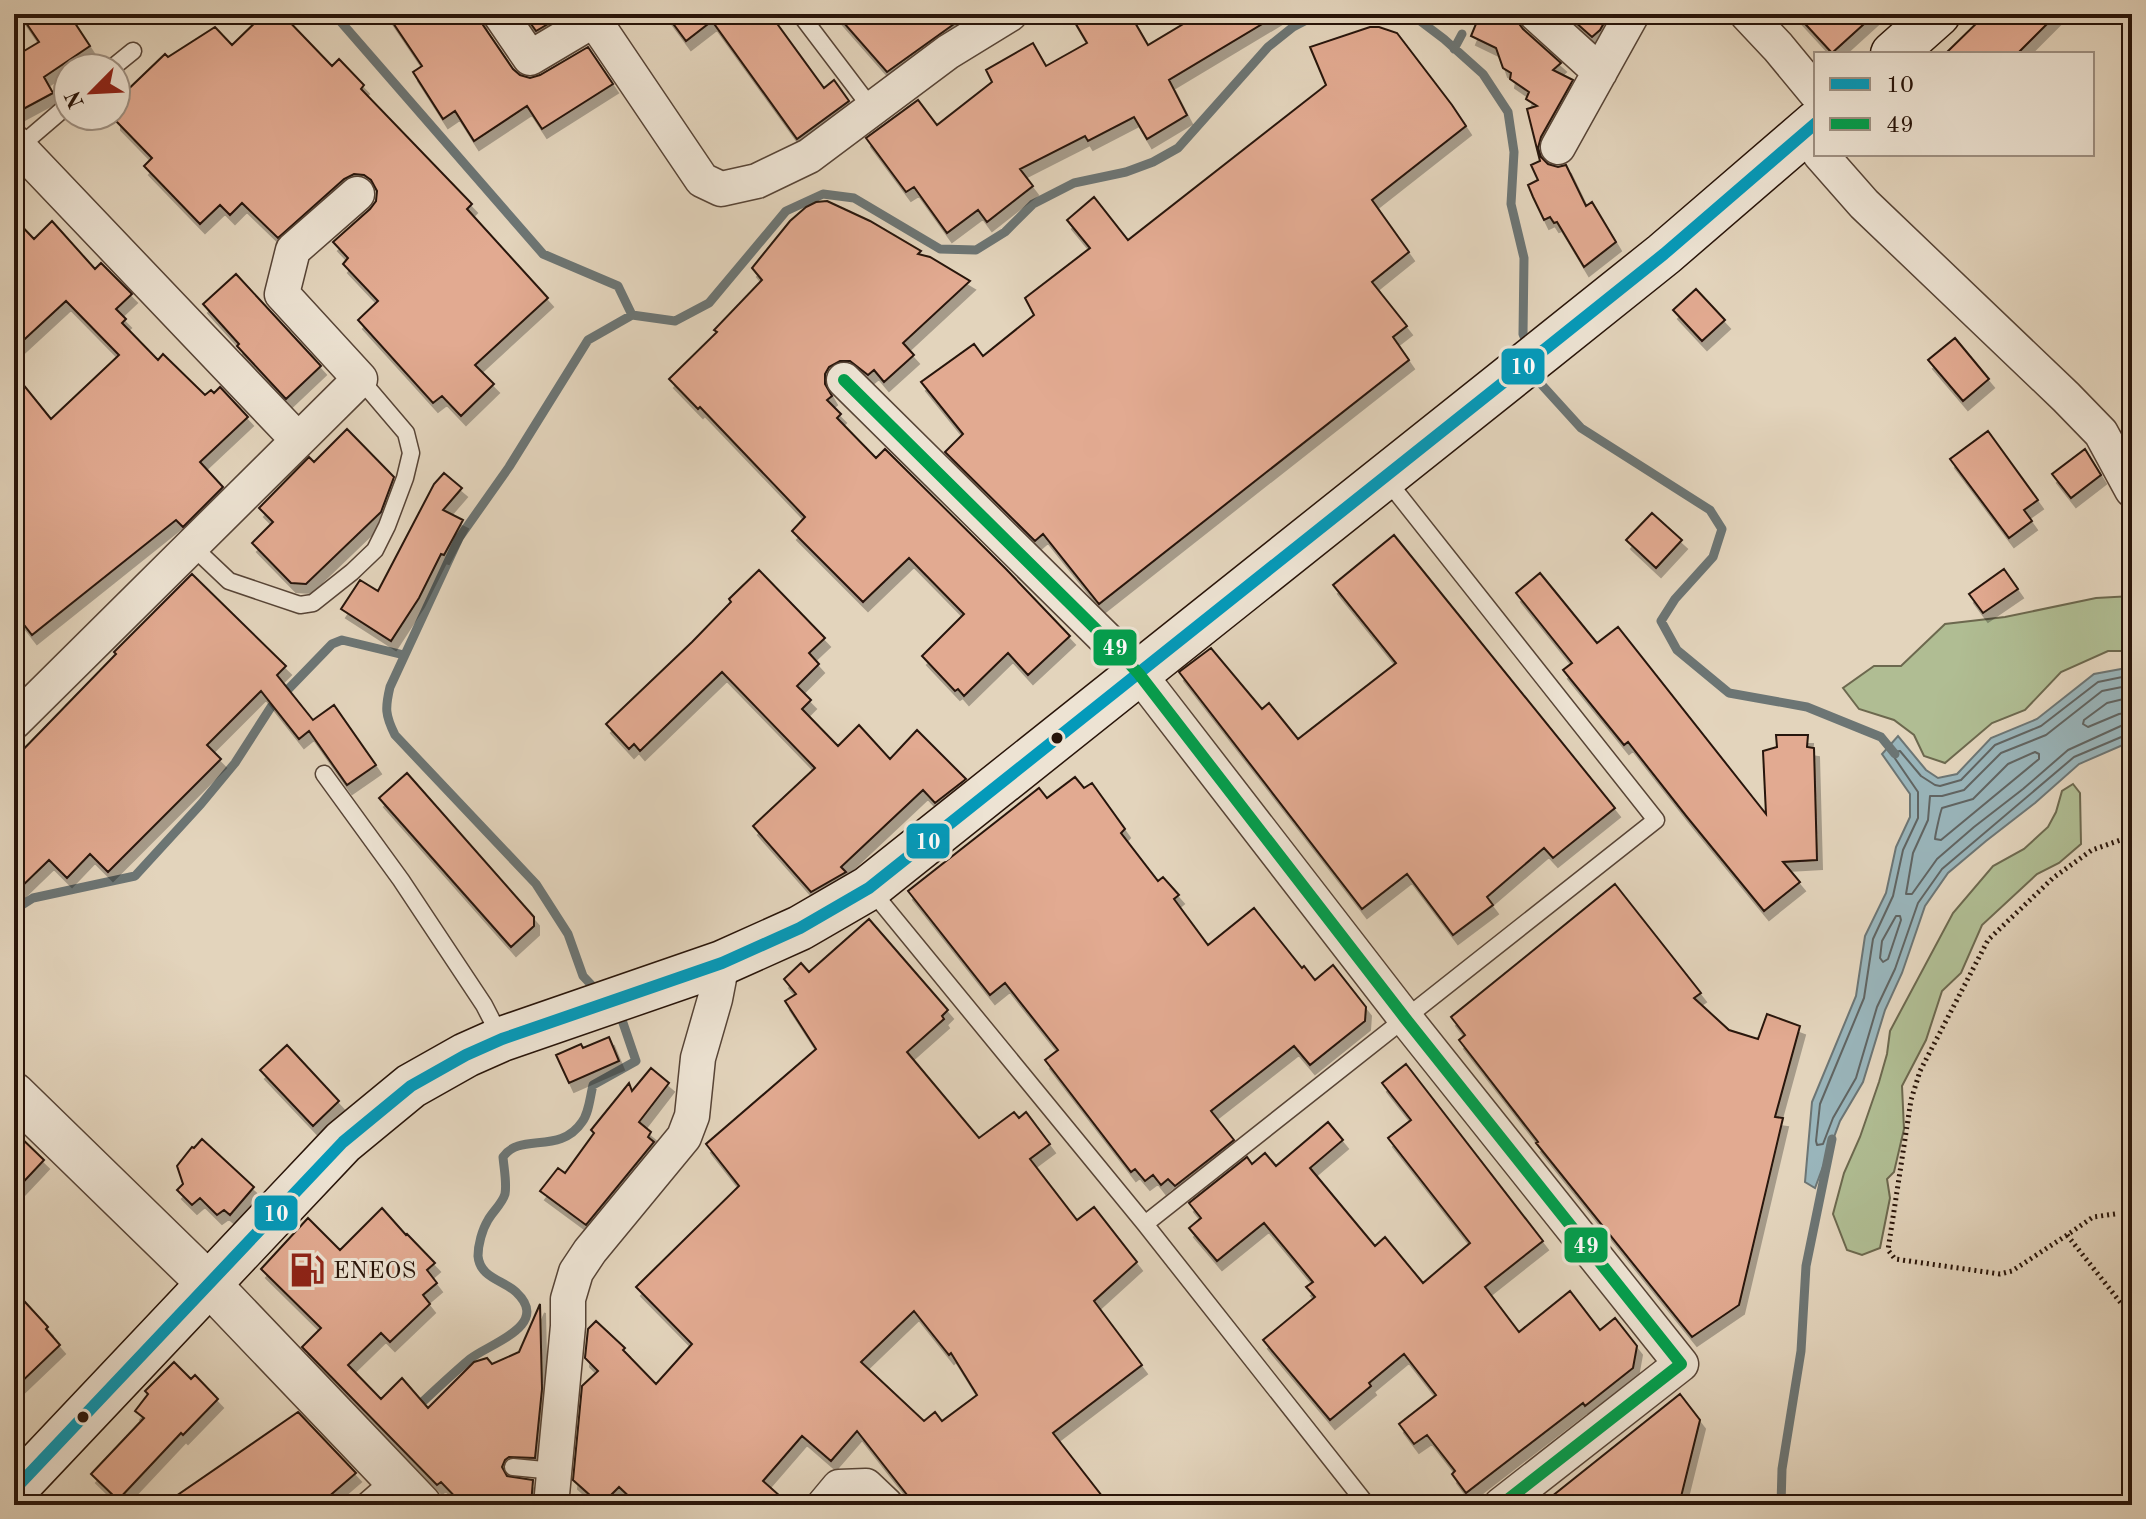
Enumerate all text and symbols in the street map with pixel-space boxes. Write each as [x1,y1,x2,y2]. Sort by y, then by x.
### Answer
north arrow [52,52,132,132]
legend [1814,52,2094,156]
text: 10 [1886,74,1914,98]
text: N [62,87,89,111]
text: 49 [1886,114,1914,138]
line badge: 10 [1500,347,1546,386]
text: 10 [1510,357,1536,379]
line badge: 49 [1092,628,1138,667]
text: 49 [1102,638,1128,660]
unlabelled marker [1049,730,1065,746]
line badge: 10 [905,822,951,860]
text: 10 [915,832,941,854]
line badge: 10 [253,1194,299,1232]
text: 10 [263,1204,289,1226]
line badge: 49 [1563,1226,1609,1264]
text: 49 [1573,1236,1599,1258]
fuel station icon: ENEOS [288,1251,326,1289]
place label: ENEOS [333,1260,416,1284]
unlabelled marker [75,1409,91,1425]

